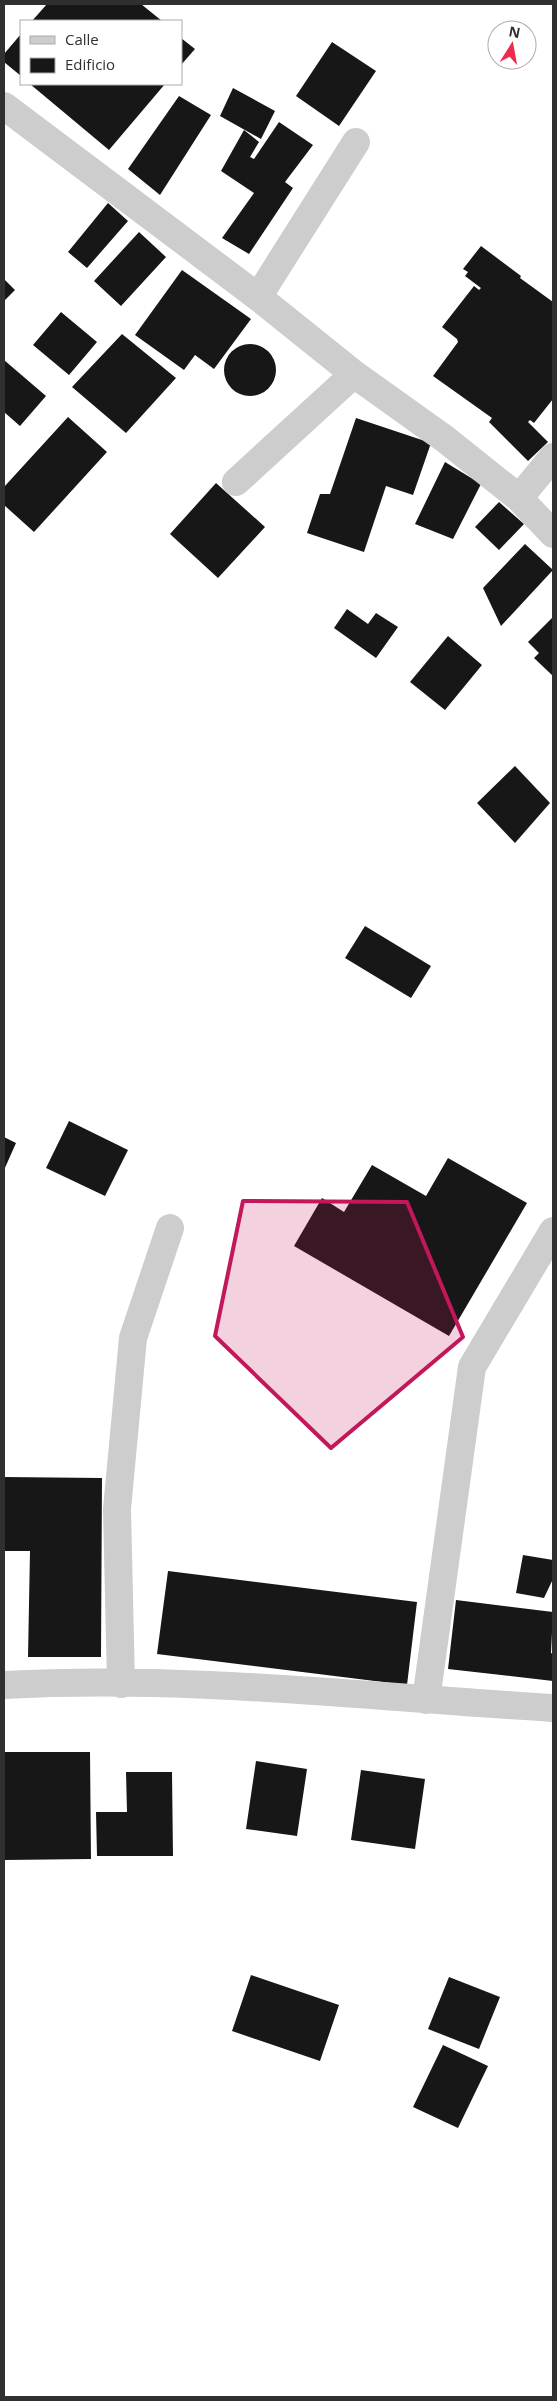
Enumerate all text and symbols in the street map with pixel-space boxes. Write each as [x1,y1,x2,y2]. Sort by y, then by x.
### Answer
legend [20,20,182,85]
north arrow [487,20,537,70]
text: N [507,21,522,42]
text: Calle [65,29,99,49]
text: Edificio [65,54,115,74]

